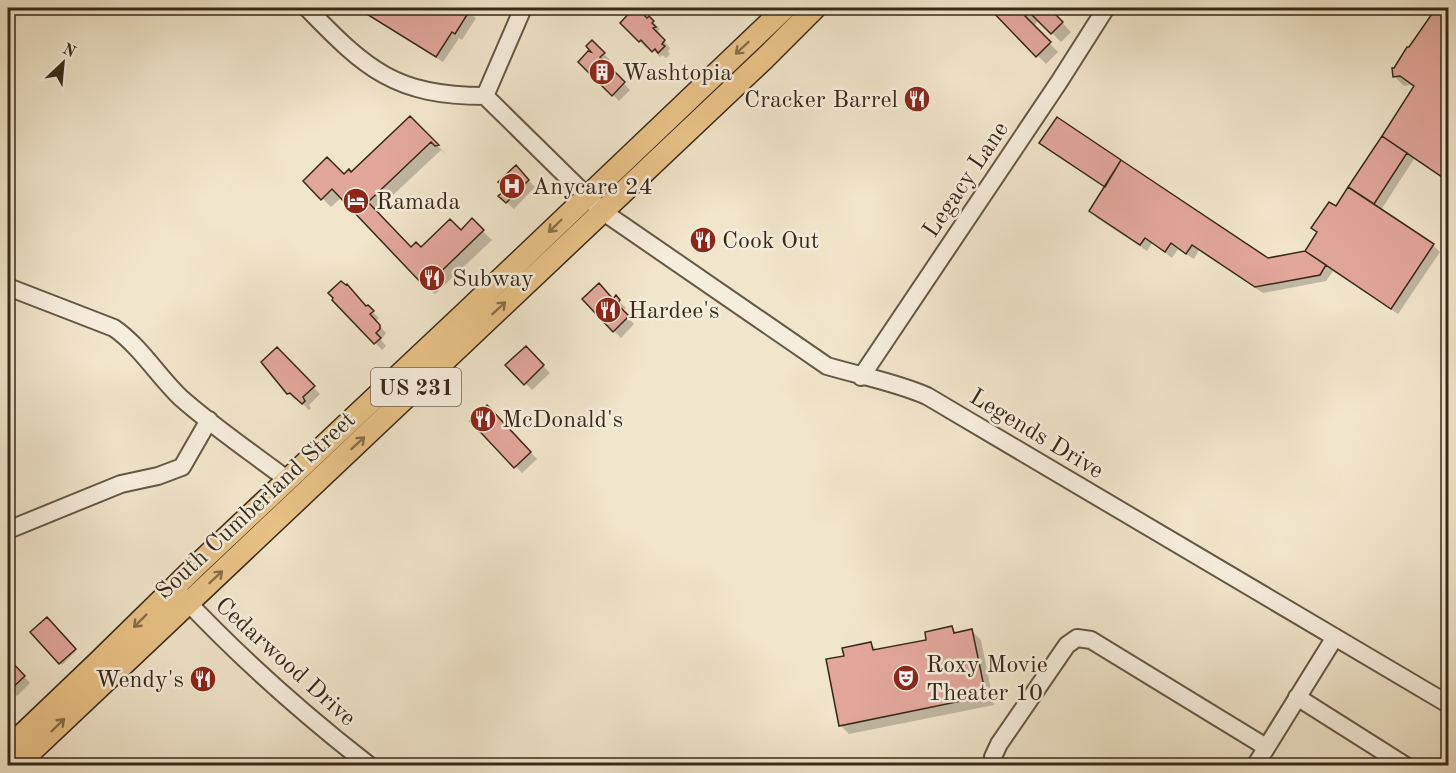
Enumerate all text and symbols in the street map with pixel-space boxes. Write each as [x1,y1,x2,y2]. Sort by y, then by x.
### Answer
north arrow [33,33,93,93]
one-way arrow [735,40,750,54]
text: N [60,41,78,62]
building icon: Washtopia [587,57,617,87]
place label: Washtopia [622,62,732,86]
restaurant icon: Cracker Barrel [902,84,932,114]
place label: Cracker Barrel [744,89,898,113]
street label: Legacy Lane [919,118,1014,242]
hospital icon: Anycare 24 [497,171,527,201]
place label: Anycare 24 [532,176,653,200]
hotel icon: Ramada [341,186,371,216]
place label: Ramada [376,191,460,215]
one-way arrow [548,219,563,233]
restaurant icon: Cook Out [688,225,718,255]
place label: Cook Out [722,230,819,254]
restaurant icon: Subway [417,263,447,293]
place label: Subway [452,268,534,292]
restaurant icon: Hardee's [593,295,623,325]
place label: Hardee's [628,300,719,324]
one-way arrow [491,301,506,316]
road number: US 231 [371,368,461,406]
street label: Legends Drive [965,385,1107,484]
restaurant icon: McDonald's [468,404,498,434]
street label: South Cumberland Street [152,408,361,605]
place label: McDonald's [502,409,623,433]
one-way arrow [350,437,365,451]
one-way arrow [208,570,223,584]
street label: Cedarwood Drive [210,594,359,731]
one-way arrow [133,613,148,628]
place label: Roxy Movie Theater 10 [926,654,1048,706]
theatre icon: Roxy Movie Theater 10 [891,663,921,693]
restaurant icon: Wendy's [188,664,218,694]
place label: Wendy's [95,669,184,693]
one-way arrow [51,717,66,732]

